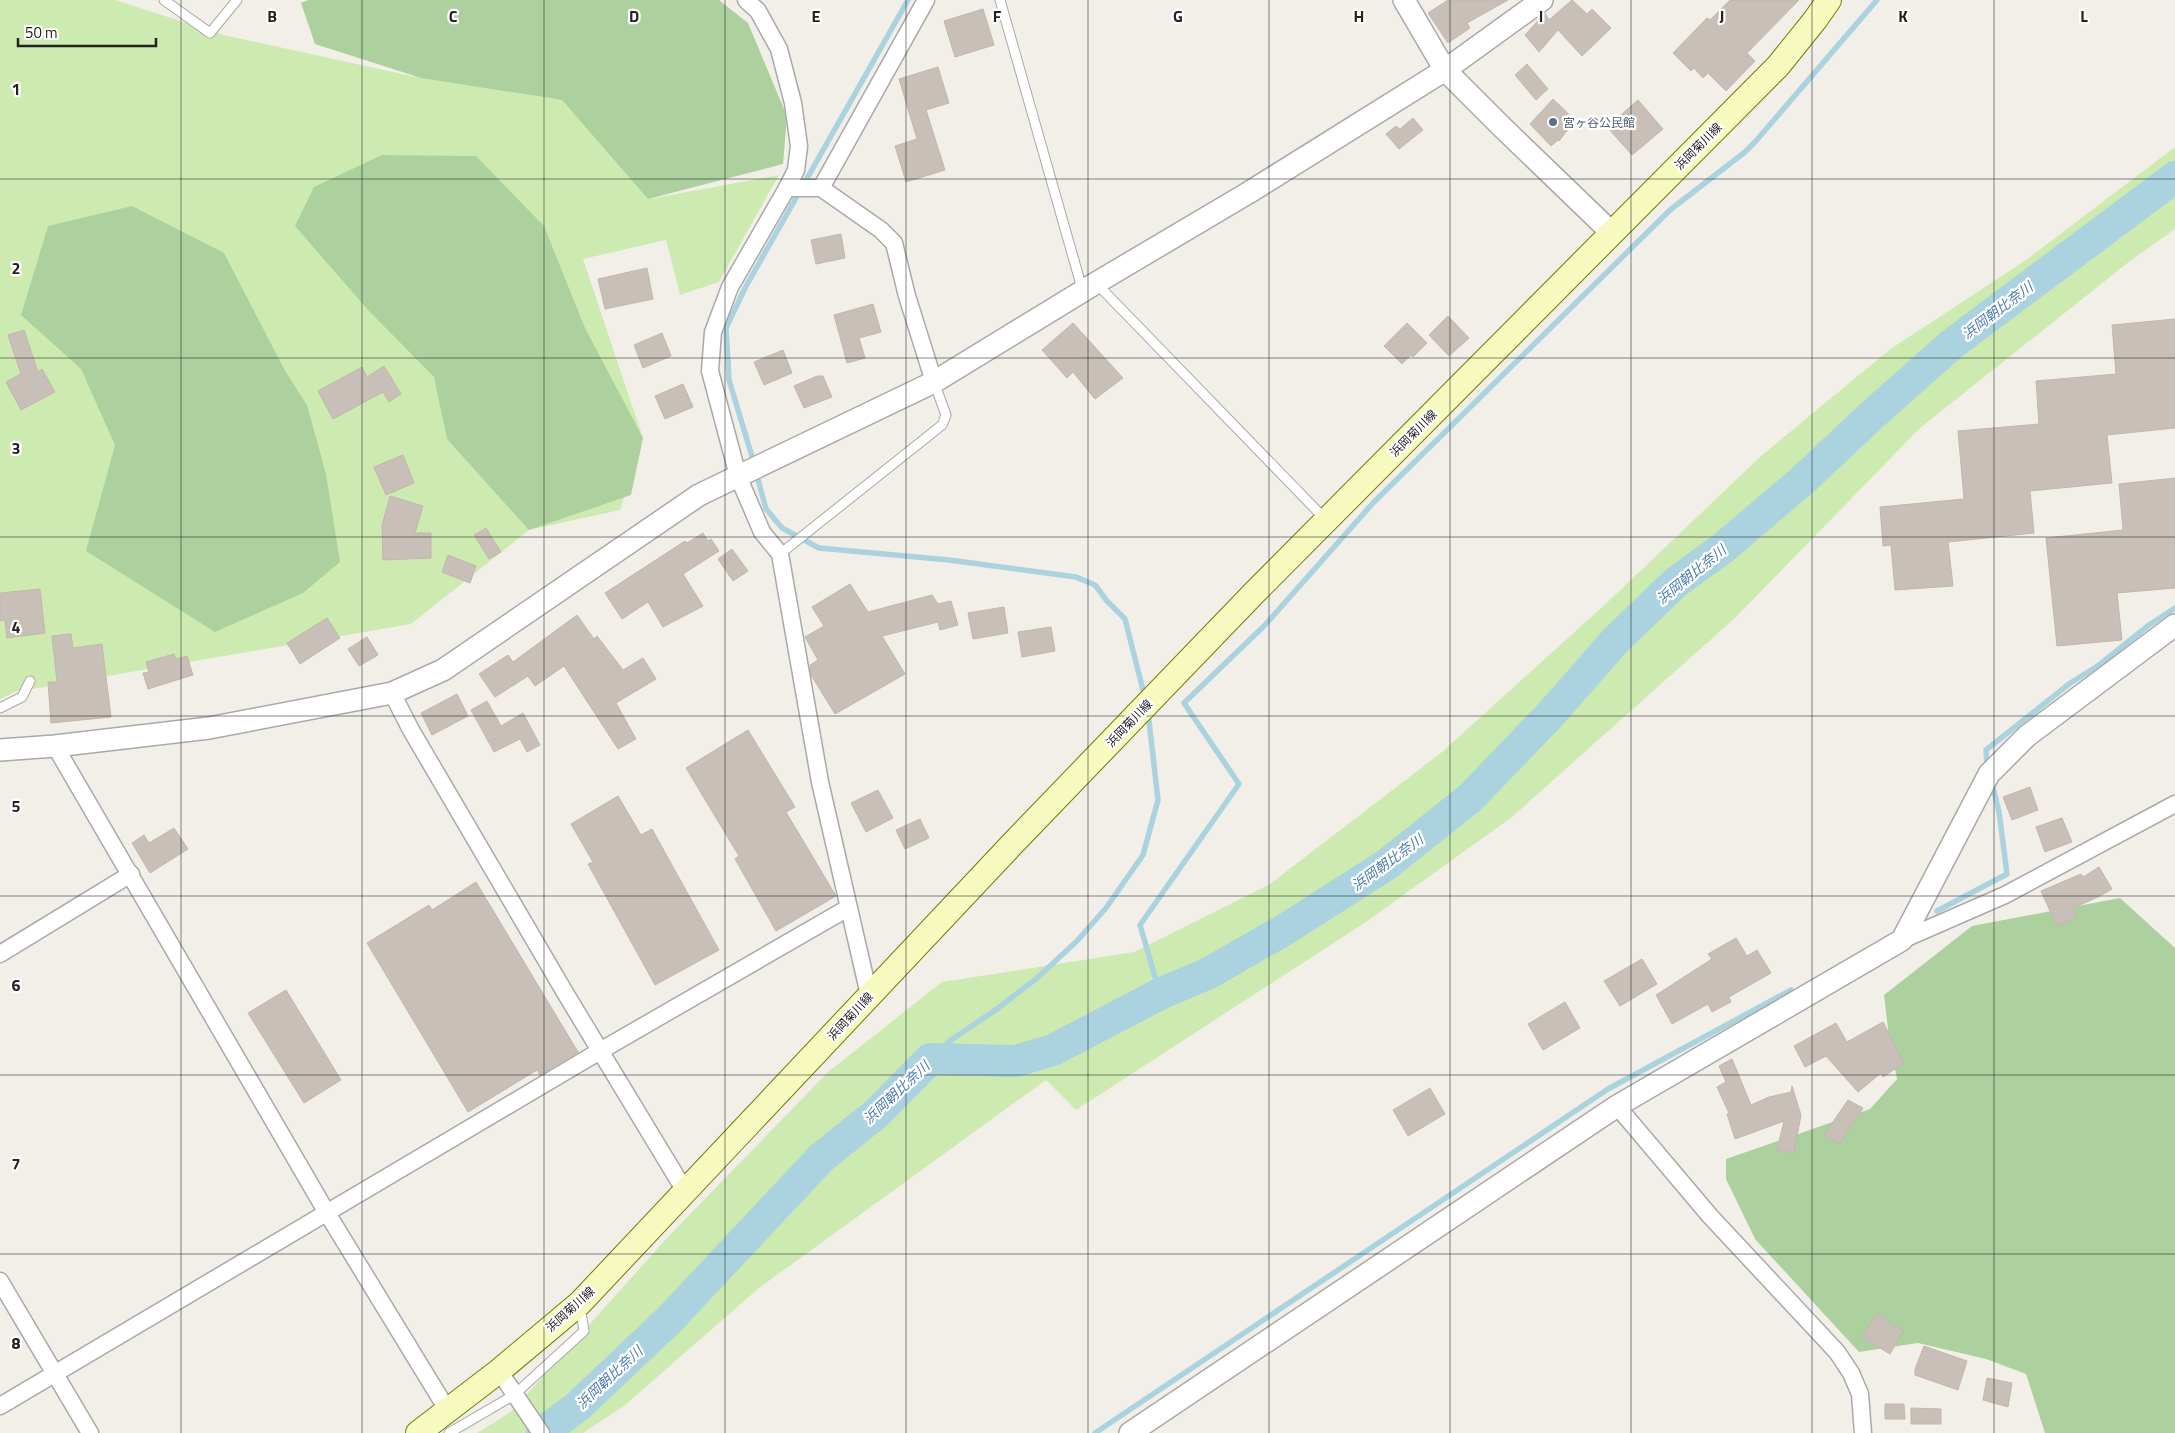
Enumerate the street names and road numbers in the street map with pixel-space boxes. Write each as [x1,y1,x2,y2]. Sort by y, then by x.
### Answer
street label: 浜岡菊川線 [1670,118,1726,174]
street label: 浜岡菊川線 [1385,405,1441,461]
street label: 浜岡菊川線 [1101,695,1157,751]
street label: 浜岡菊川線 [823,988,877,1044]
street label: 浜岡菊川線 [541,1282,599,1336]

